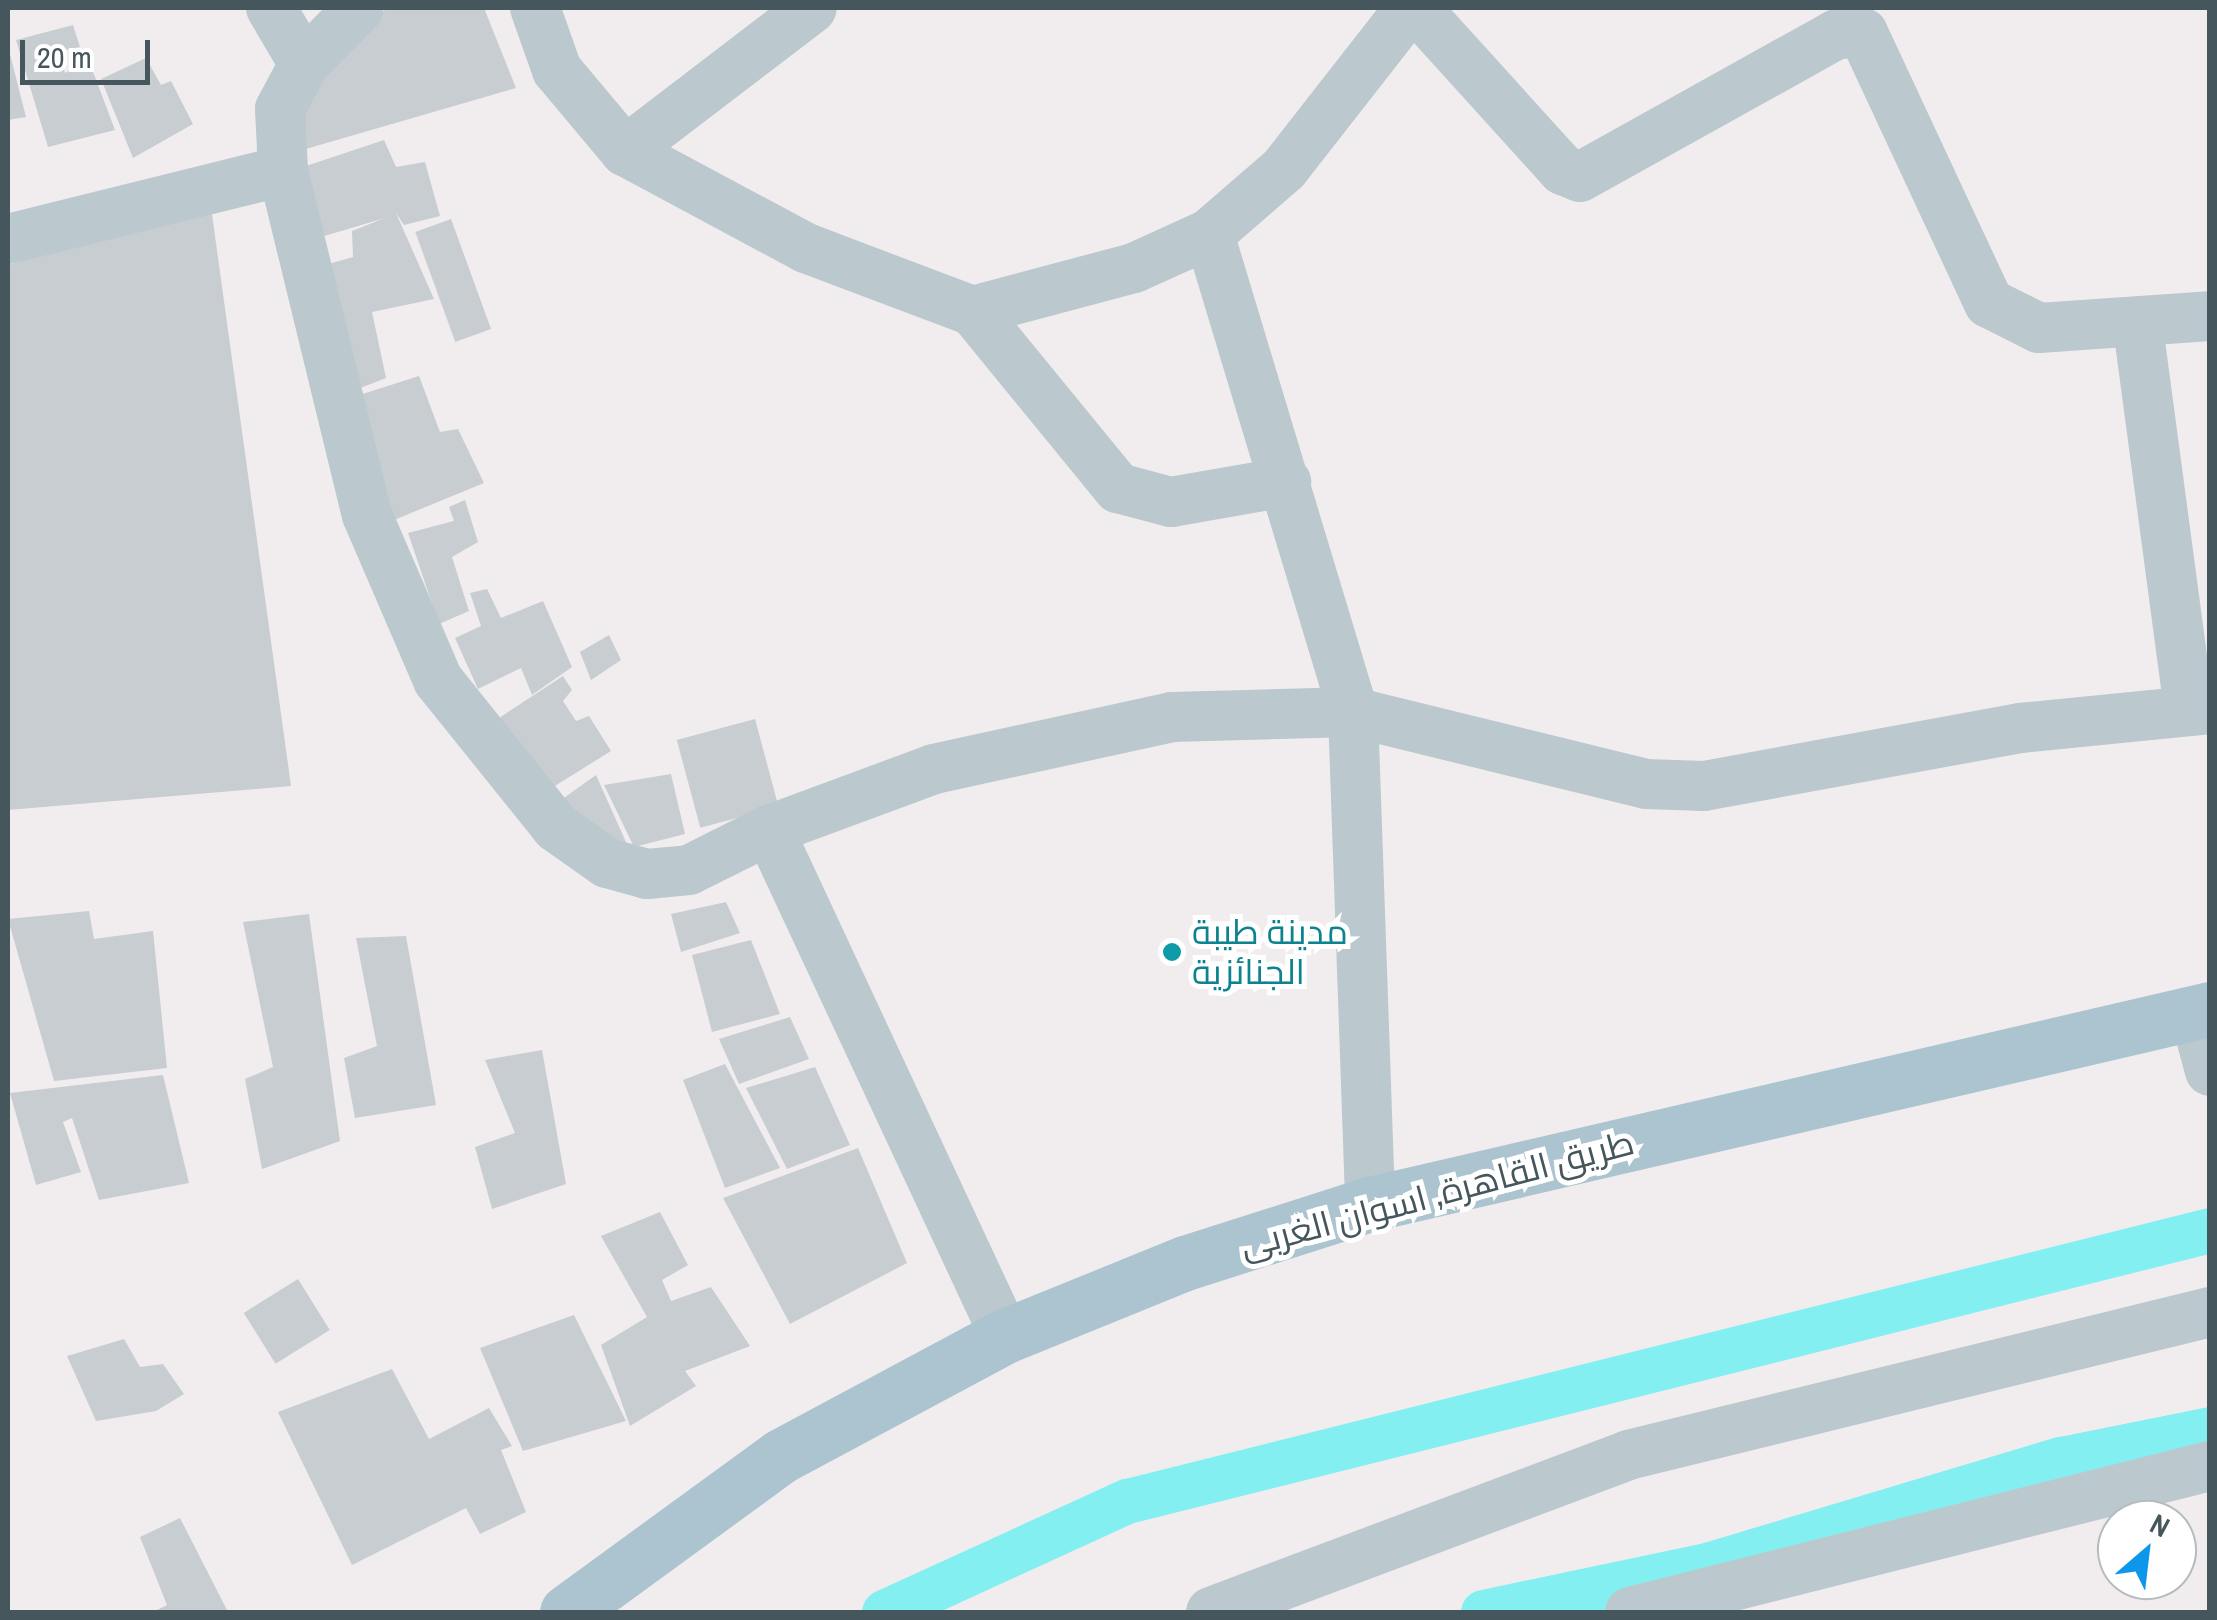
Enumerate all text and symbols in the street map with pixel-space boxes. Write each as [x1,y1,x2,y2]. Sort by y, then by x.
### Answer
scale bar [25,20,155,82]
text: 20 m [37,37,92,77]
place label: مدينة طيبة الجنائزية [1192,911,1348,993]
marker: مدينة طيبة الجنائزية [1161,941,1183,963]
street label: طريق القاهرة, اسوان الغربى [1236,1121,1638,1267]
north arrow [2097,1500,2197,1600]
text: N [2144,1505,2176,1546]

